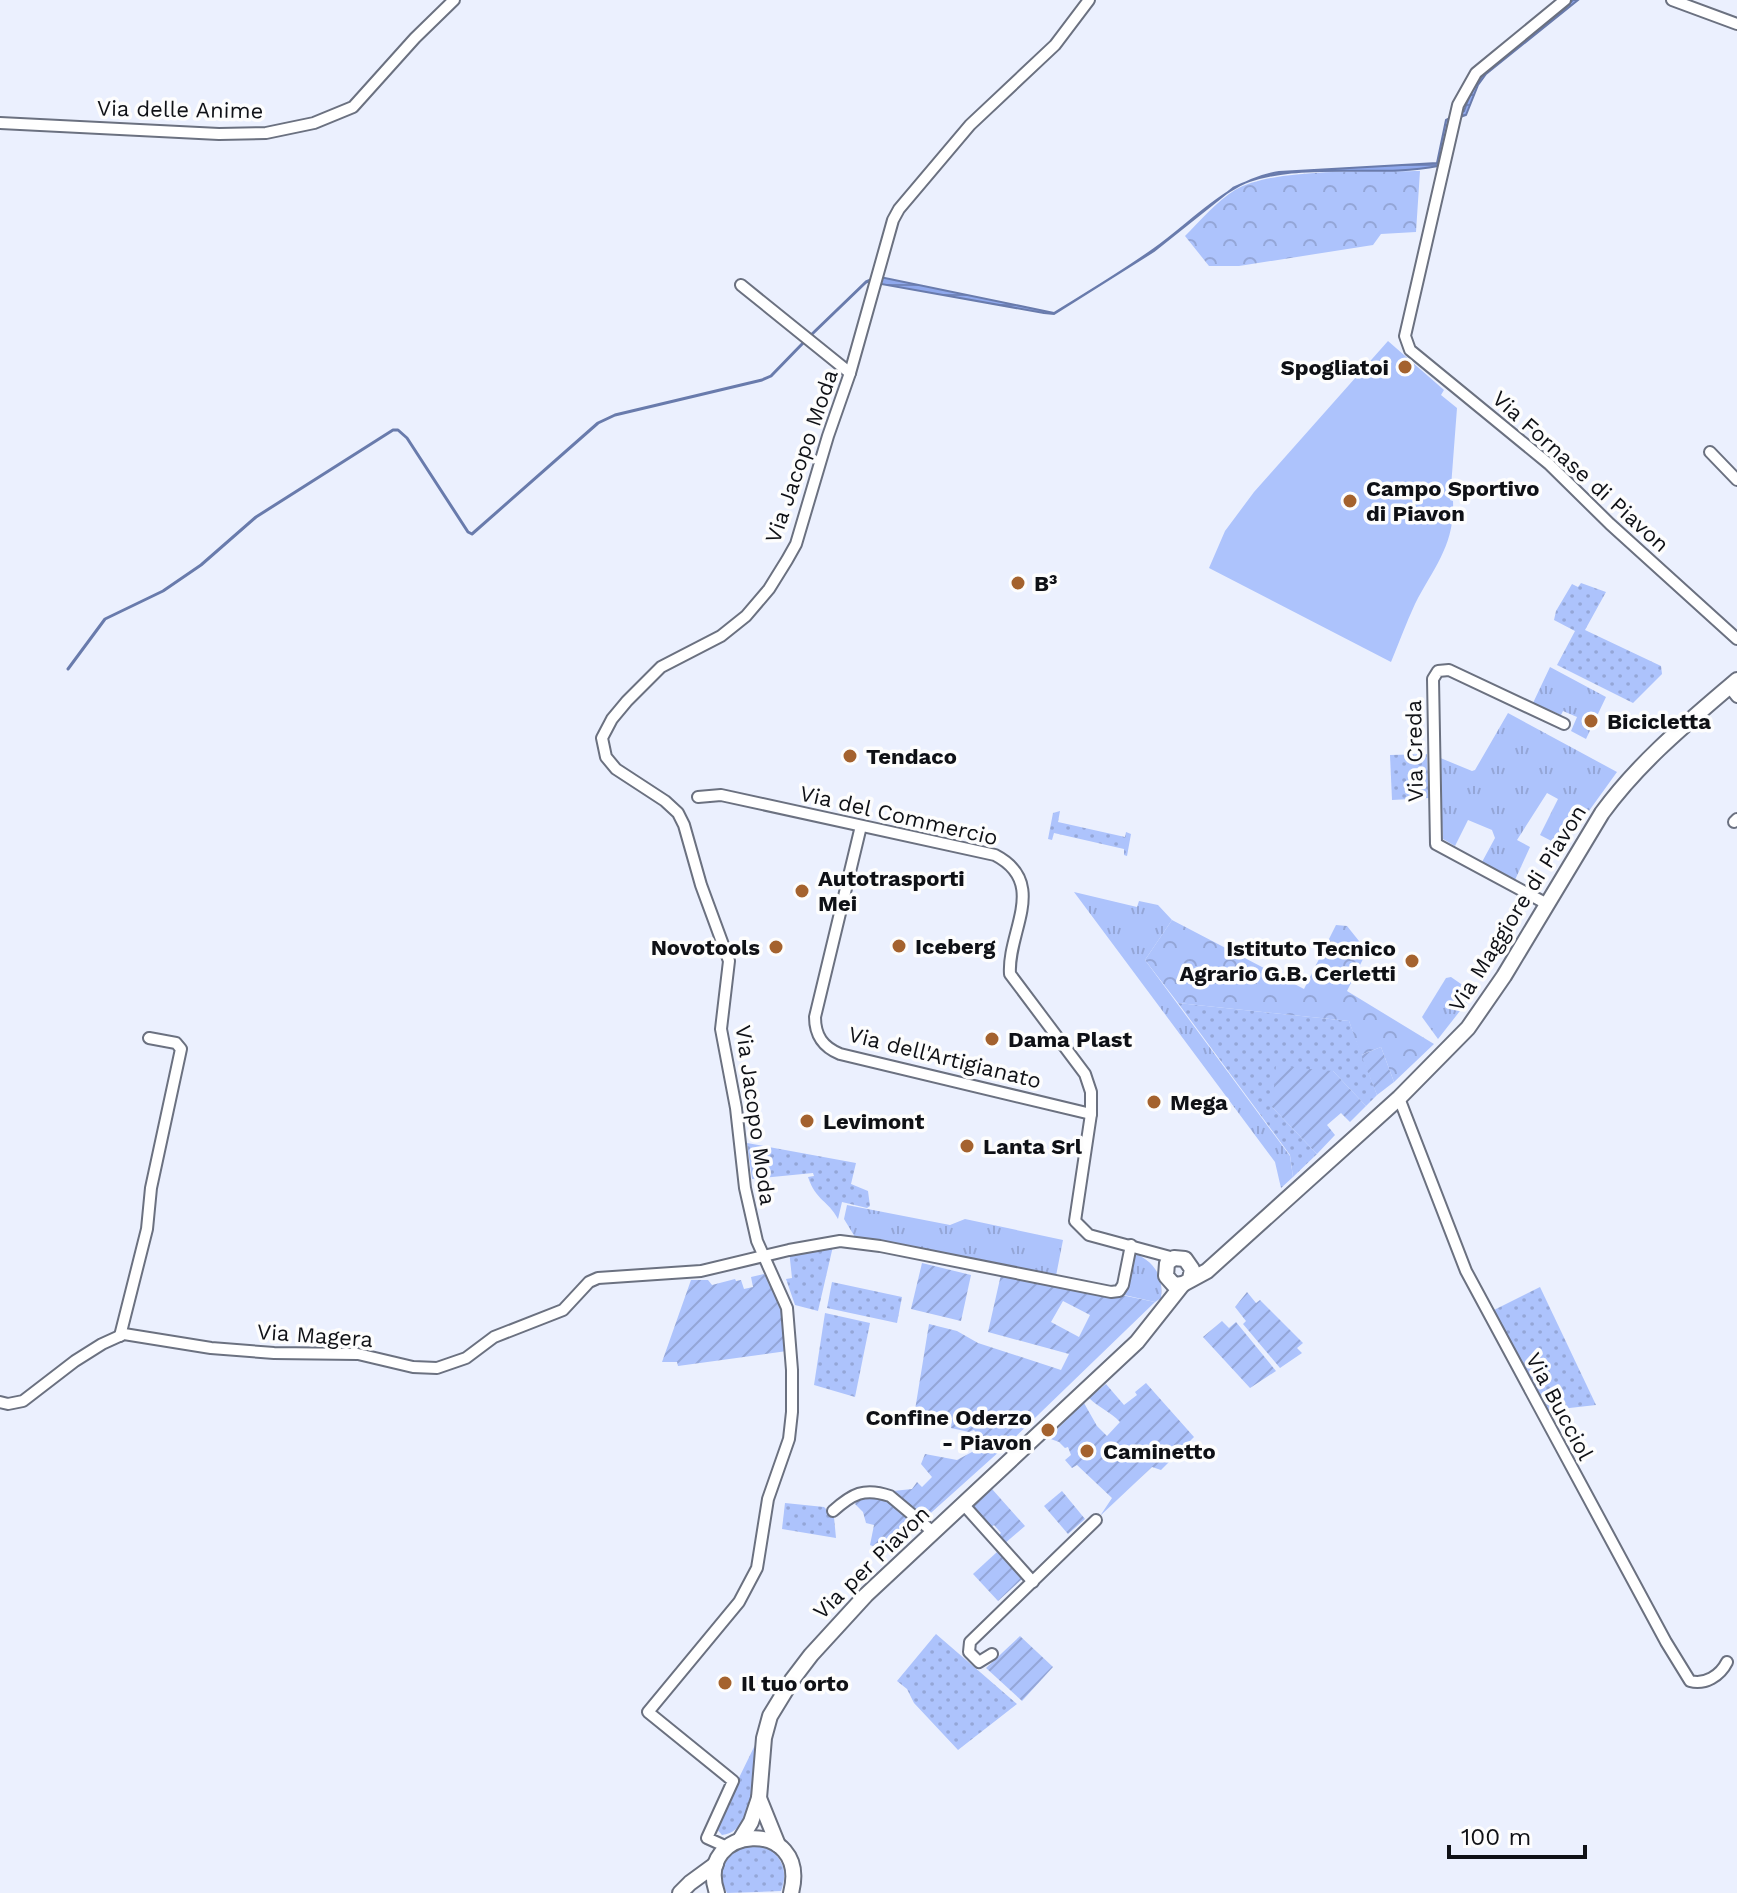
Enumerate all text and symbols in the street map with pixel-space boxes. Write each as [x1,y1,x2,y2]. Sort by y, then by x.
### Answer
street label: Via delle Anime [97,96,263,123]
place label: Spogliatoi [1281,355,1389,380]
marker: Spogliatoi [1396,358,1414,376]
street label: Via Jacopo Moda [760,366,843,546]
street label: Via Fornase di Piavon [1487,386,1674,557]
place label: Campo Sportivo di Piavon [1366,476,1539,526]
marker: Campo Sportivo di Piavon [1341,492,1359,510]
place label: B³ [1034,571,1057,596]
marker: B³ [1009,574,1027,592]
street label: Via Creda [1401,700,1428,802]
place label: Bicicletta [1607,709,1711,734]
marker: Bicicletta [1582,712,1600,730]
place label: Tendaco [866,744,957,769]
marker: Tendaco [841,747,859,765]
street label: Via del Commercio [797,781,1000,850]
street label: Via Maggiore di Piavon [1444,800,1591,1016]
place label: Autotrasporti Mei [818,866,965,916]
marker: Autotrasporti Mei [793,882,811,900]
place label: Iceberg [915,934,996,959]
place label: Novotools [651,935,760,960]
place label: Istituto Tecnico Agrario G.B. Cerletti [1179,936,1396,986]
marker: Iceberg [890,937,908,955]
marker: Novotools [767,938,785,956]
marker: Istituto Tecnico Agrario G.B. Cerletti [1403,952,1421,970]
street label: Via dell'Artigianato [846,1021,1044,1094]
street label: Via Jacopo Moda [730,1023,781,1207]
place label: Dama Plast [1008,1027,1132,1052]
marker: Dama Plast [983,1030,1001,1048]
place label: Mega [1170,1090,1228,1115]
marker: Mega [1145,1093,1163,1111]
place label: Levimont [823,1109,925,1134]
marker: Levimont [798,1112,816,1130]
place label: Lanta Srl [983,1134,1083,1159]
marker: Lanta Srl [958,1137,976,1155]
street label: Via Magera [256,1319,374,1352]
street label: Via Bucciol [1521,1348,1598,1464]
place label: Confine Oderzo - Piavon [865,1405,1032,1455]
marker: Confine Oderzo - Piavon [1039,1421,1057,1439]
place label: Caminetto [1103,1439,1216,1464]
marker: Caminetto [1078,1442,1096,1460]
street label: Via per Piavon [808,1501,935,1624]
place label: Il tuo orto [741,1671,849,1696]
marker: Il tuo orto [716,1674,734,1692]
scale bar [1449,1809,1585,1859]
text: 100 m [1461,1823,1531,1851]

